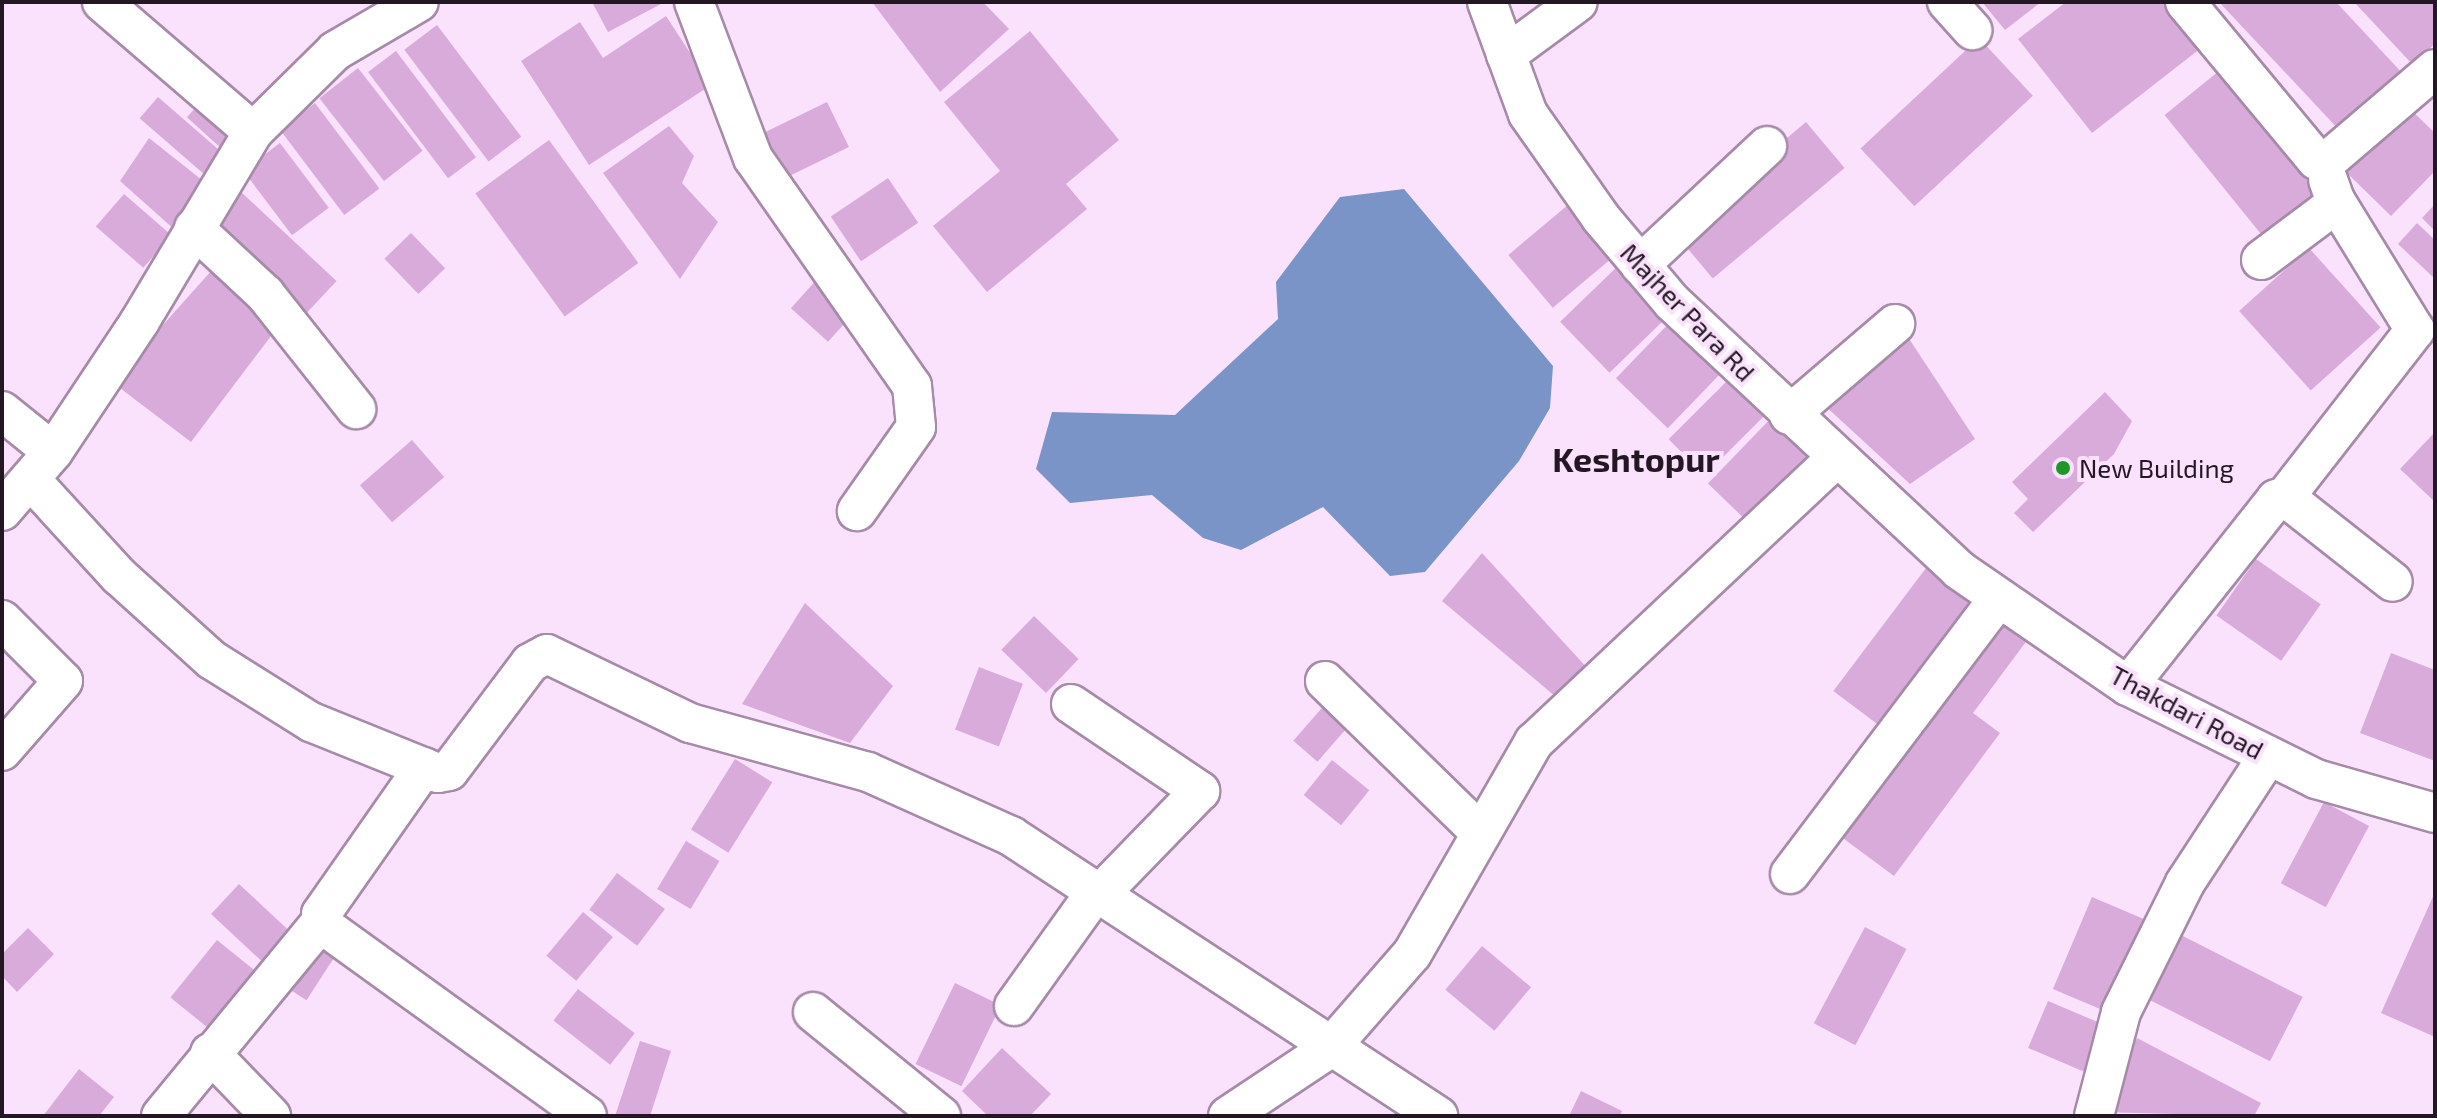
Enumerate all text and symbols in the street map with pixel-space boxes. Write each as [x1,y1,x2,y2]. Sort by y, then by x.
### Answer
street label: Majher Para Rd [1614,236,1762,388]
district label: Keshtopur [1552,439,1720,479]
place label: New Building [2079,452,2235,484]
marker: New Building [2054,459,2072,477]
street label: Thakdari Road [2105,659,2269,765]

